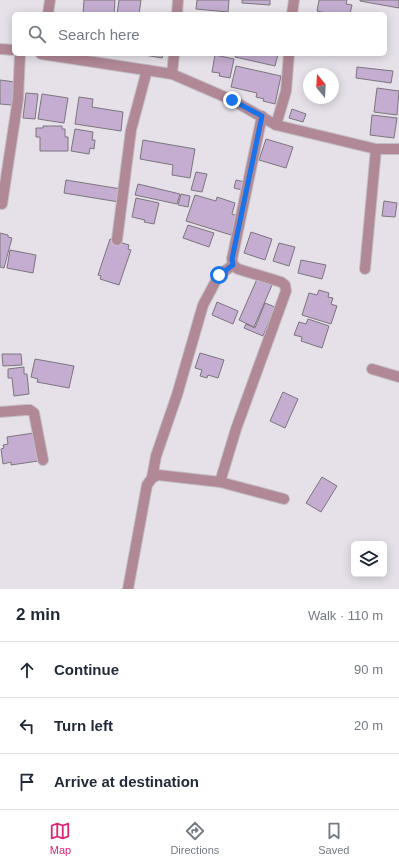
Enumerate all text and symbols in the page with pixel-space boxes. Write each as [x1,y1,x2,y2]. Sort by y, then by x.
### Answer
search box [12,12,387,56]
icon: search [26,23,48,45]
text: Search here [58,26,140,43]
north arrow [303,68,339,104]
route end [223,91,241,109]
route start [210,266,228,284]
map controls [351,541,387,577]
button: layers [351,541,387,577]
text: 2 min [16,605,60,624]
text: Walk · 110 m [308,608,383,623]
icon: ahead [16,659,38,681]
text: Continue [54,661,119,678]
text: 90 m [354,662,383,677]
icon: left [16,715,38,737]
text: Turn left [54,717,113,734]
text: 20 m [354,718,383,733]
icon: arrive [16,771,38,793]
text: Arrive at destination [54,773,199,790]
tab: Map [49,820,71,856]
tab: Directions [170,820,219,856]
tab: Saved [318,820,349,856]

